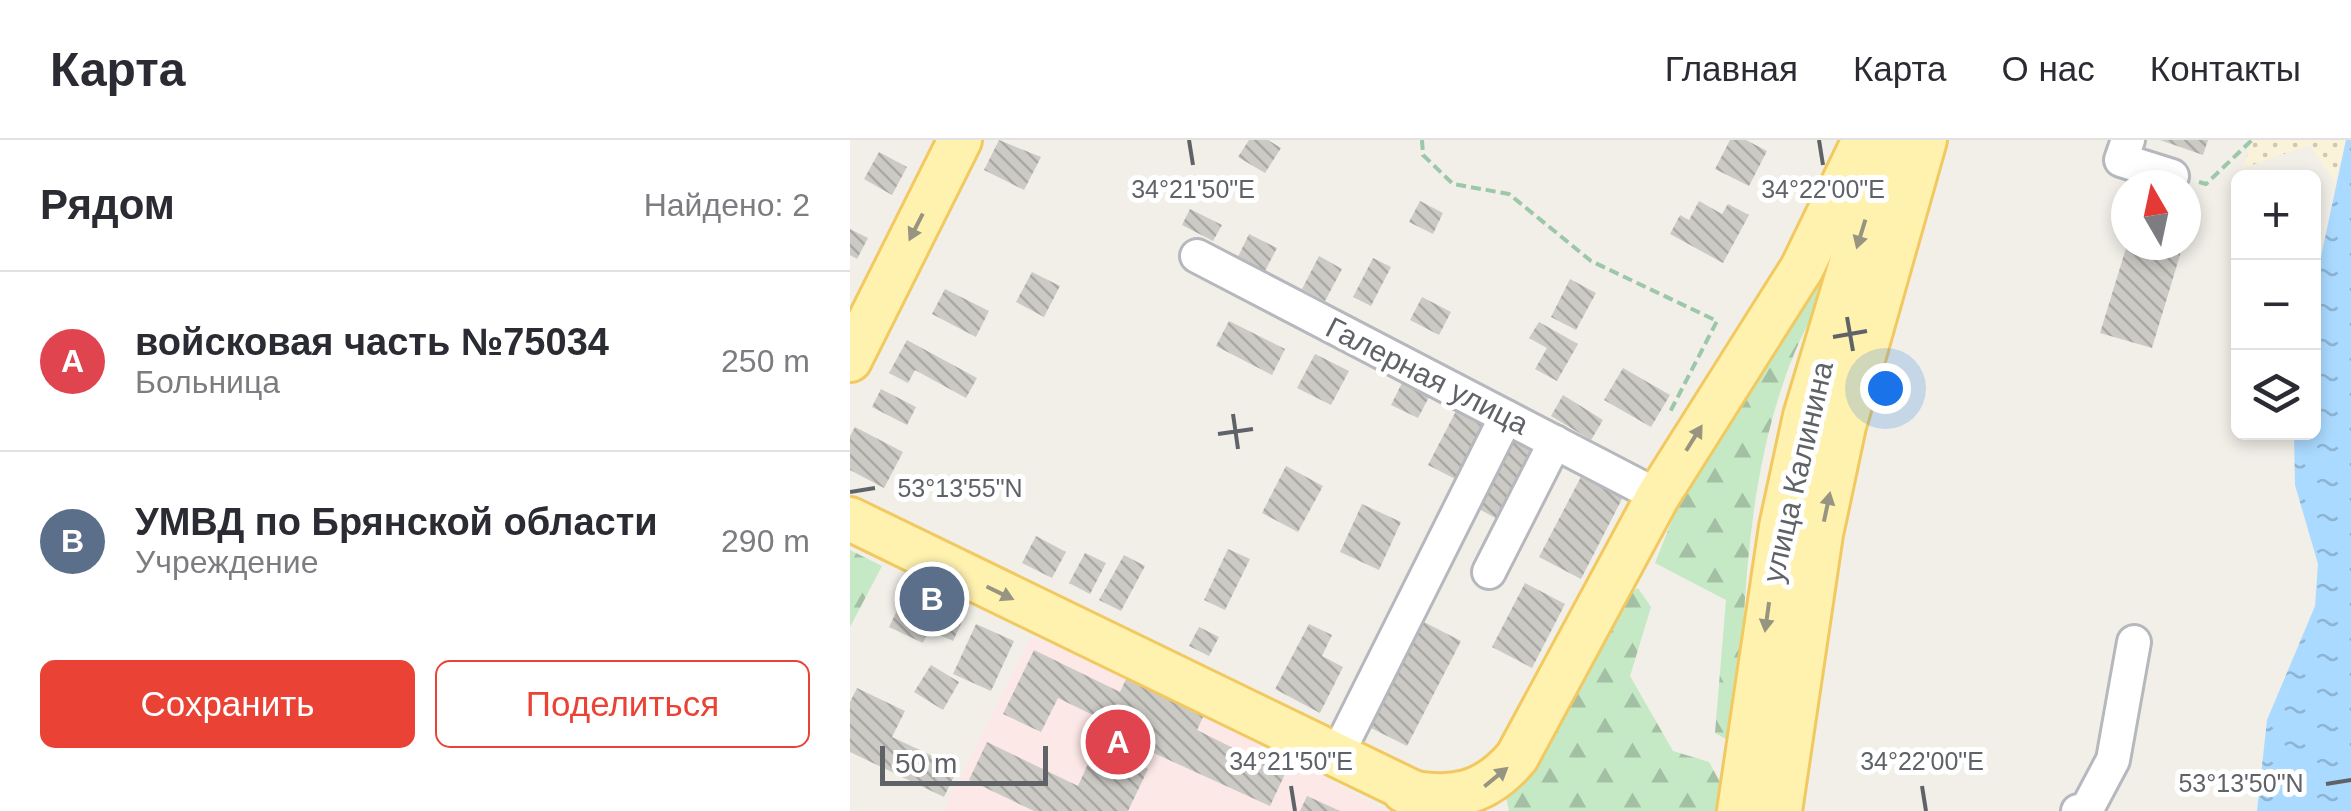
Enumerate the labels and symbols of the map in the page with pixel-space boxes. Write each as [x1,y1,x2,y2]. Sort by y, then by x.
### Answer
north arrow [2111,170,2201,260]
text: 34°21'50"E [1131,175,1255,203]
text: 34°22'00"E [1761,175,1885,203]
one-way arrow [908,213,925,242]
one-way arrow [1853,219,1868,249]
street label: Галерная улица [1321,310,1534,441]
street label: улица Калинина [1756,358,1839,586]
your location [1860,363,1911,414]
one-way arrow [1685,424,1703,452]
text: 53°13'55"N [897,474,1023,502]
one-way arrow [1819,491,1835,522]
pin: B [899,562,964,636]
one-way arrow [986,584,1015,601]
one-way arrow [1759,601,1775,633]
pin: A [1086,704,1150,780]
scale bar [880,741,1048,786]
text: 34°21'50"E [1229,747,1353,775]
text: 34°22'00"E [1860,747,1984,775]
one-way arrow [1483,767,1508,788]
text: 53°13'50"N [2178,769,2304,797]

